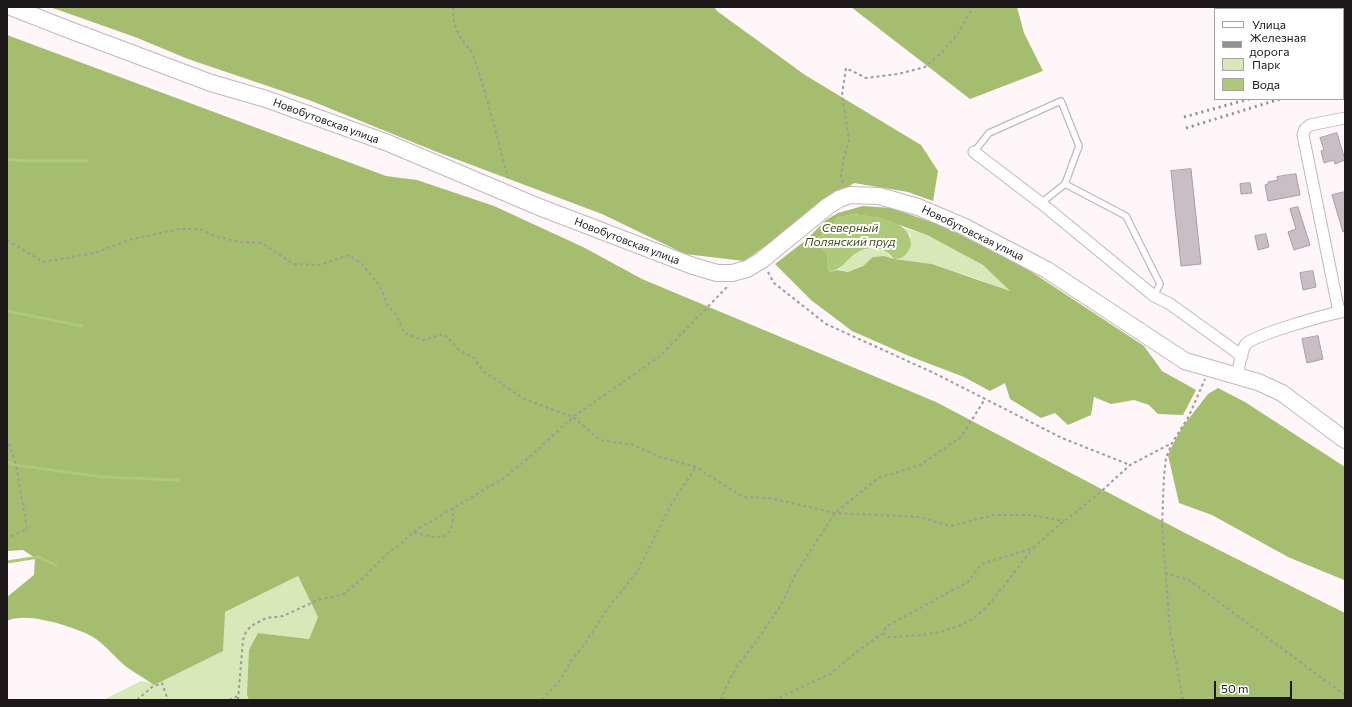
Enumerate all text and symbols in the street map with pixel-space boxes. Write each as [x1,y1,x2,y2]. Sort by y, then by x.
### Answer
legend [1214,8,1344,100]
text: Улица [1252,17,1286,31]
text: Железная дорога [1250,30,1306,58]
text: Парк [1252,57,1281,71]
text: Вода [1252,77,1280,91]
street label: Новобутовская улица [271,96,381,146]
street label: Новобутовская улица [920,203,1026,263]
street label: Новобутовская улица [572,215,682,267]
water label: Северный Полянский пруд [805,221,895,249]
scale bar [1216,673,1294,699]
text: 50 m [1221,681,1249,695]

